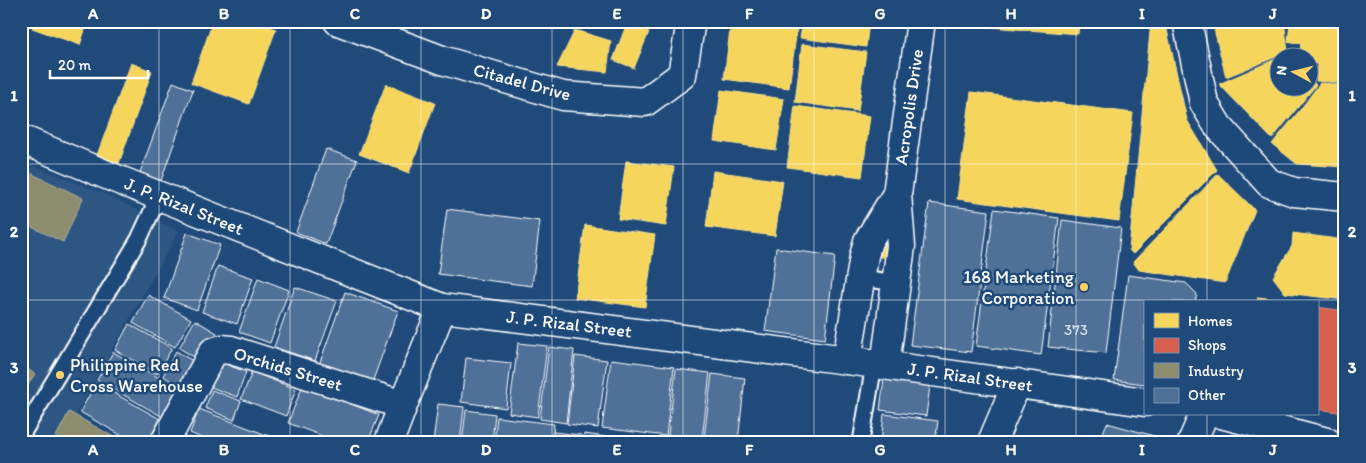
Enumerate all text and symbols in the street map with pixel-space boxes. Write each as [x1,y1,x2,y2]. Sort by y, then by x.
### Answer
text: A [87,4,99,23]
text: B [219,4,230,23]
text: C [350,4,361,23]
text: D [481,4,492,23]
text: E [613,4,622,23]
text: F [745,4,754,23]
text: G [874,4,886,23]
text: H [1005,4,1017,23]
text: I [1139,4,1145,23]
text: J [1268,4,1277,23]
scale bar [50,48,148,80]
street label: Acropolis Drive [890,48,928,166]
north arrow [1268,48,1318,98]
text: 20 m [58,56,92,74]
street label: Citadel Drive [471,58,573,106]
text: N [1273,65,1291,76]
text: 1 [10,86,18,105]
text: 1 [1348,86,1356,105]
street label: J. P. Rizal Street [121,172,247,240]
text: 2 [10,222,19,241]
text: 2 [1348,222,1357,241]
place label: 168 Marketing Corporation [963,266,1075,309]
marker: 168 Marketing Corporation [1078,281,1090,293]
legend [1144,300,1318,416]
street label: J. P. Rizal Street [505,305,633,343]
text: Homes [1188,312,1233,330]
house number: 373 [1064,321,1088,339]
text: Shops [1188,336,1227,354]
street label: Orchids Street [231,342,345,396]
place label: Philippine Red Cross Warehouse [70,354,203,397]
street label: J. P. Rizal Street [906,357,1034,397]
text: 3 [10,358,19,377]
text: 3 [1348,358,1357,377]
text: Industry [1188,362,1244,380]
marker: Philippine Red Cross Warehouse [54,369,66,381]
text: Other [1188,386,1225,404]
text: A [87,440,99,459]
text: B [219,440,230,459]
text: C [350,440,361,459]
text: D [481,440,492,459]
text: E [613,440,622,459]
text: F [745,440,754,459]
text: G [874,440,886,459]
text: H [1005,440,1017,459]
text: I [1139,440,1145,459]
text: J [1268,440,1277,459]

